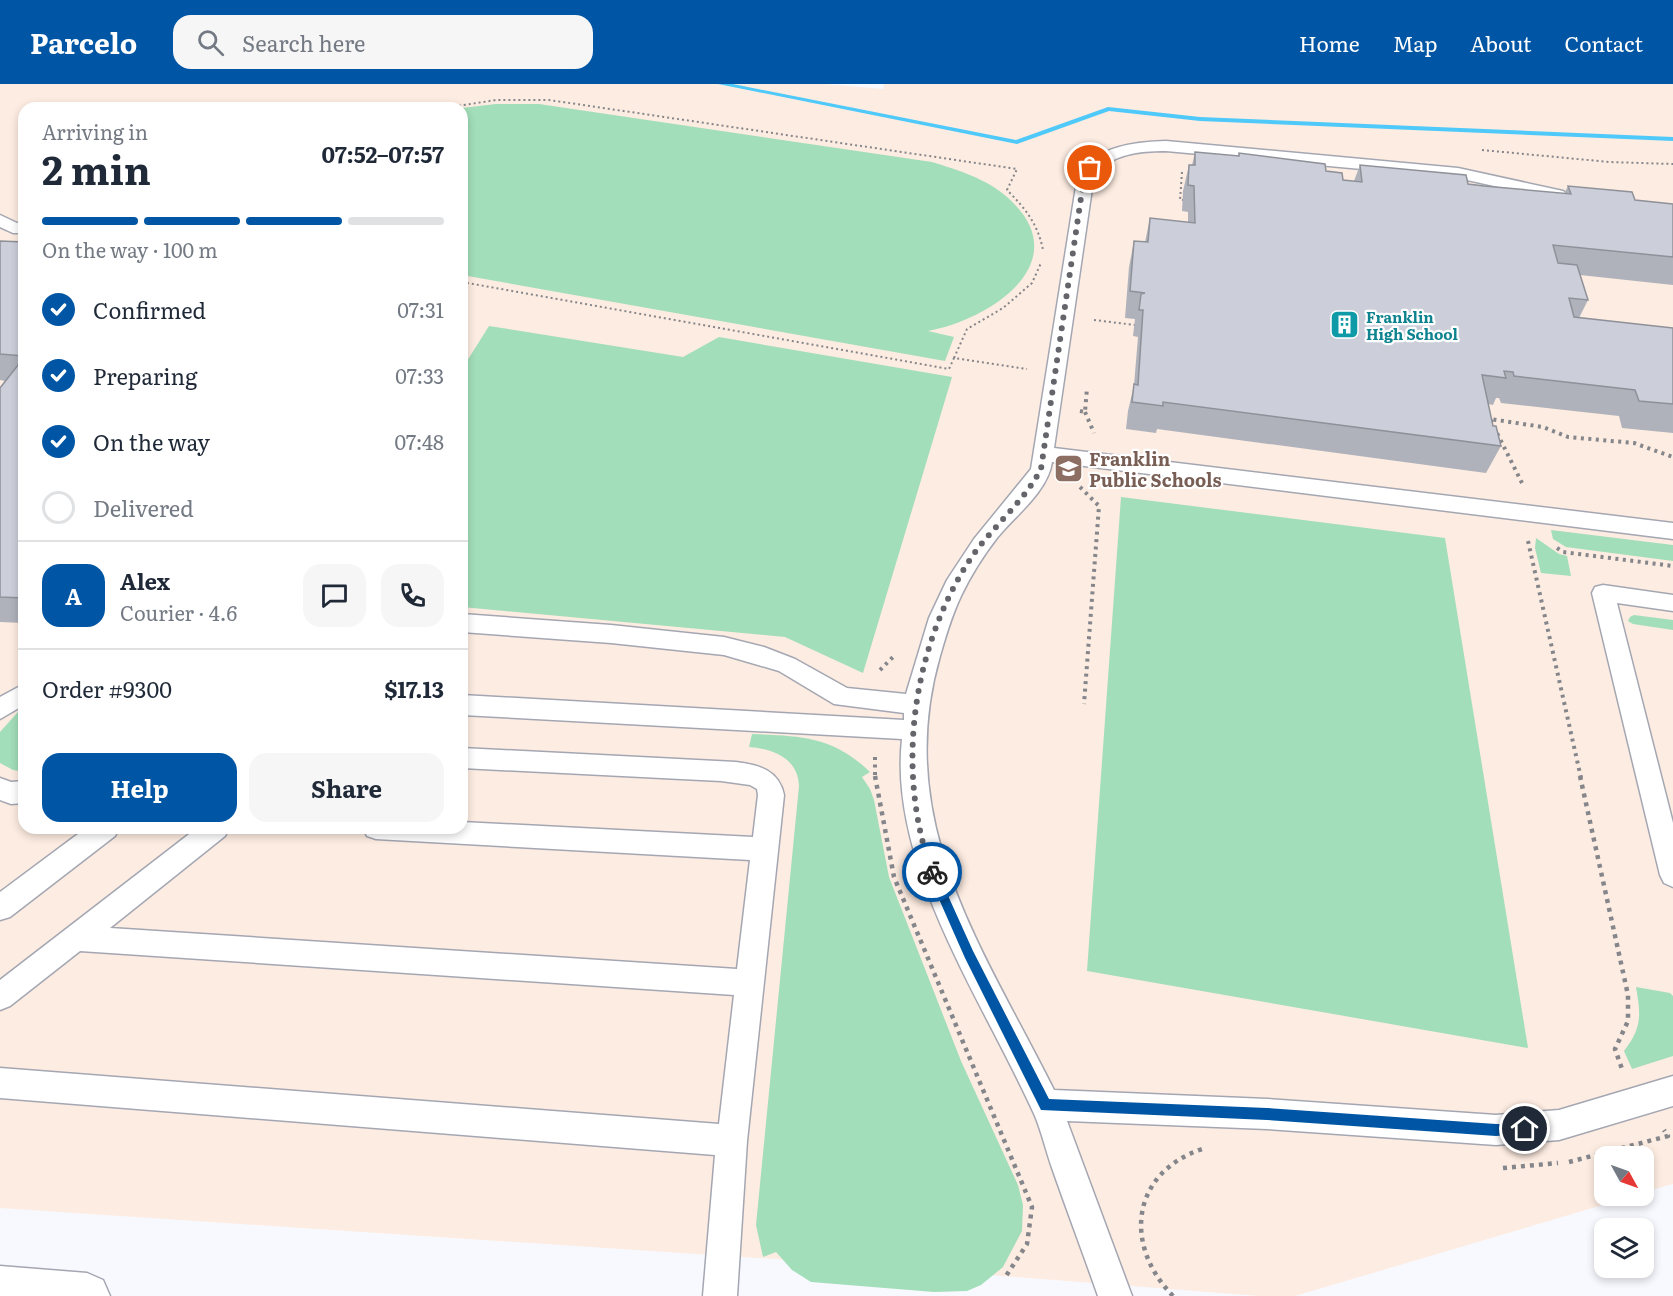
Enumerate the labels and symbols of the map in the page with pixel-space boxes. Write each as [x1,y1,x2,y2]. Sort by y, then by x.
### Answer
pin [1064,142,1115,193]
place label: Franklin High School [1366,305,1459,345]
building icon: Franklin High School [1329,309,1361,341]
place label: Franklin Public Schools [1089,445,1222,493]
school or university icon: Franklin Public Schools [1052,452,1084,484]
courier [902,842,962,902]
pin [1499,1103,1550,1154]
north arrow [1594,1146,1654,1206]

